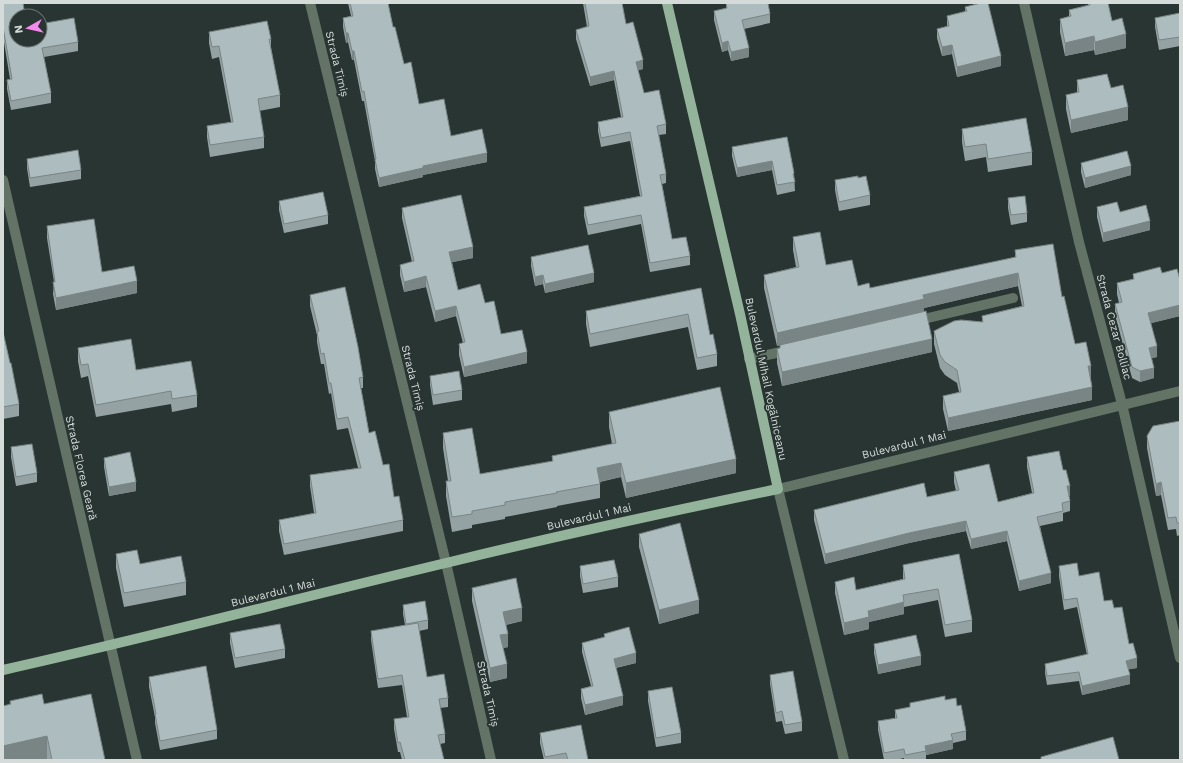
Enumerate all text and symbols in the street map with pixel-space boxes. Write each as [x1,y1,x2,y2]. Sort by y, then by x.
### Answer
north arrow [8,8,48,48]
text: N [12,24,26,34]
street label: Strada Timiș [323,30,351,98]
street label: Strada Cezar Bolliac [1094,273,1134,381]
street label: Bulevardul Mihail Kogălniceanu [742,296,790,462]
street label: Strada Timiș [399,344,427,412]
street label: Strada Florea Geară [63,414,99,522]
street label: Bulevardul 1 Mai [861,428,948,462]
street label: Bulevardul 1 Mai [545,501,633,533]
street label: Bulevardul 1 Mai [230,576,317,610]
street label: Strada Timiș [474,660,502,728]

